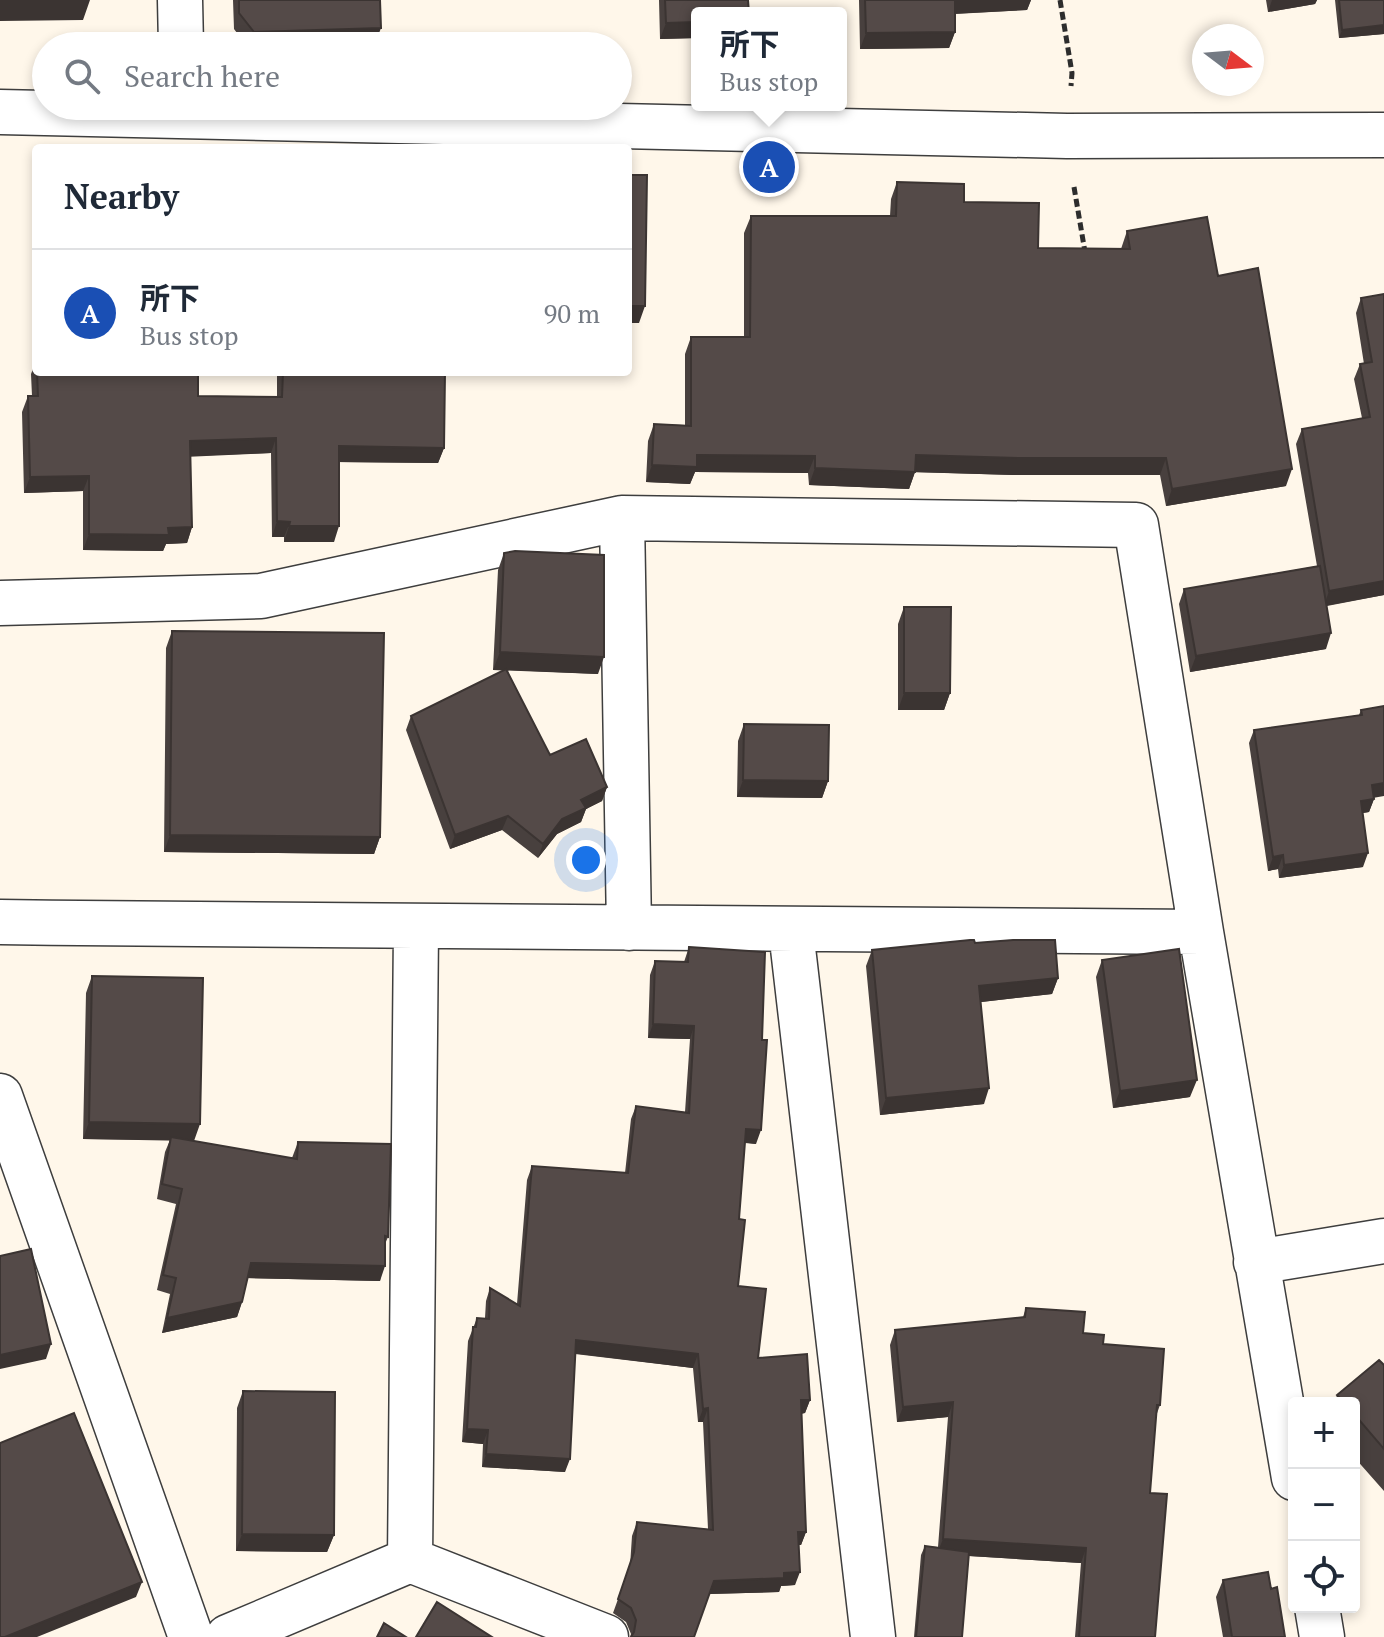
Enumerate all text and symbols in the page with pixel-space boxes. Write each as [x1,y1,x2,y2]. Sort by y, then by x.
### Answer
popup [691,7,847,111]
text: 所下 [720,24,780,64]
north arrow [1192,24,1264,96]
search box [32,32,632,120]
icon: search [60,54,104,98]
text: Search here [124,56,280,96]
text: Bus stop [720,64,818,98]
pin: A [743,137,795,197]
text: Nearby [64,174,179,219]
text: 所下 [140,278,200,318]
text: A [81,296,99,330]
text: 90 m [544,296,600,330]
text: Bus stop [140,318,239,352]
your location [566,840,606,880]
map controls [1288,1397,1360,1613]
button: + [1288,1397,1360,1469]
button: − [1288,1469,1360,1541]
button: locate [1288,1541,1360,1613]

